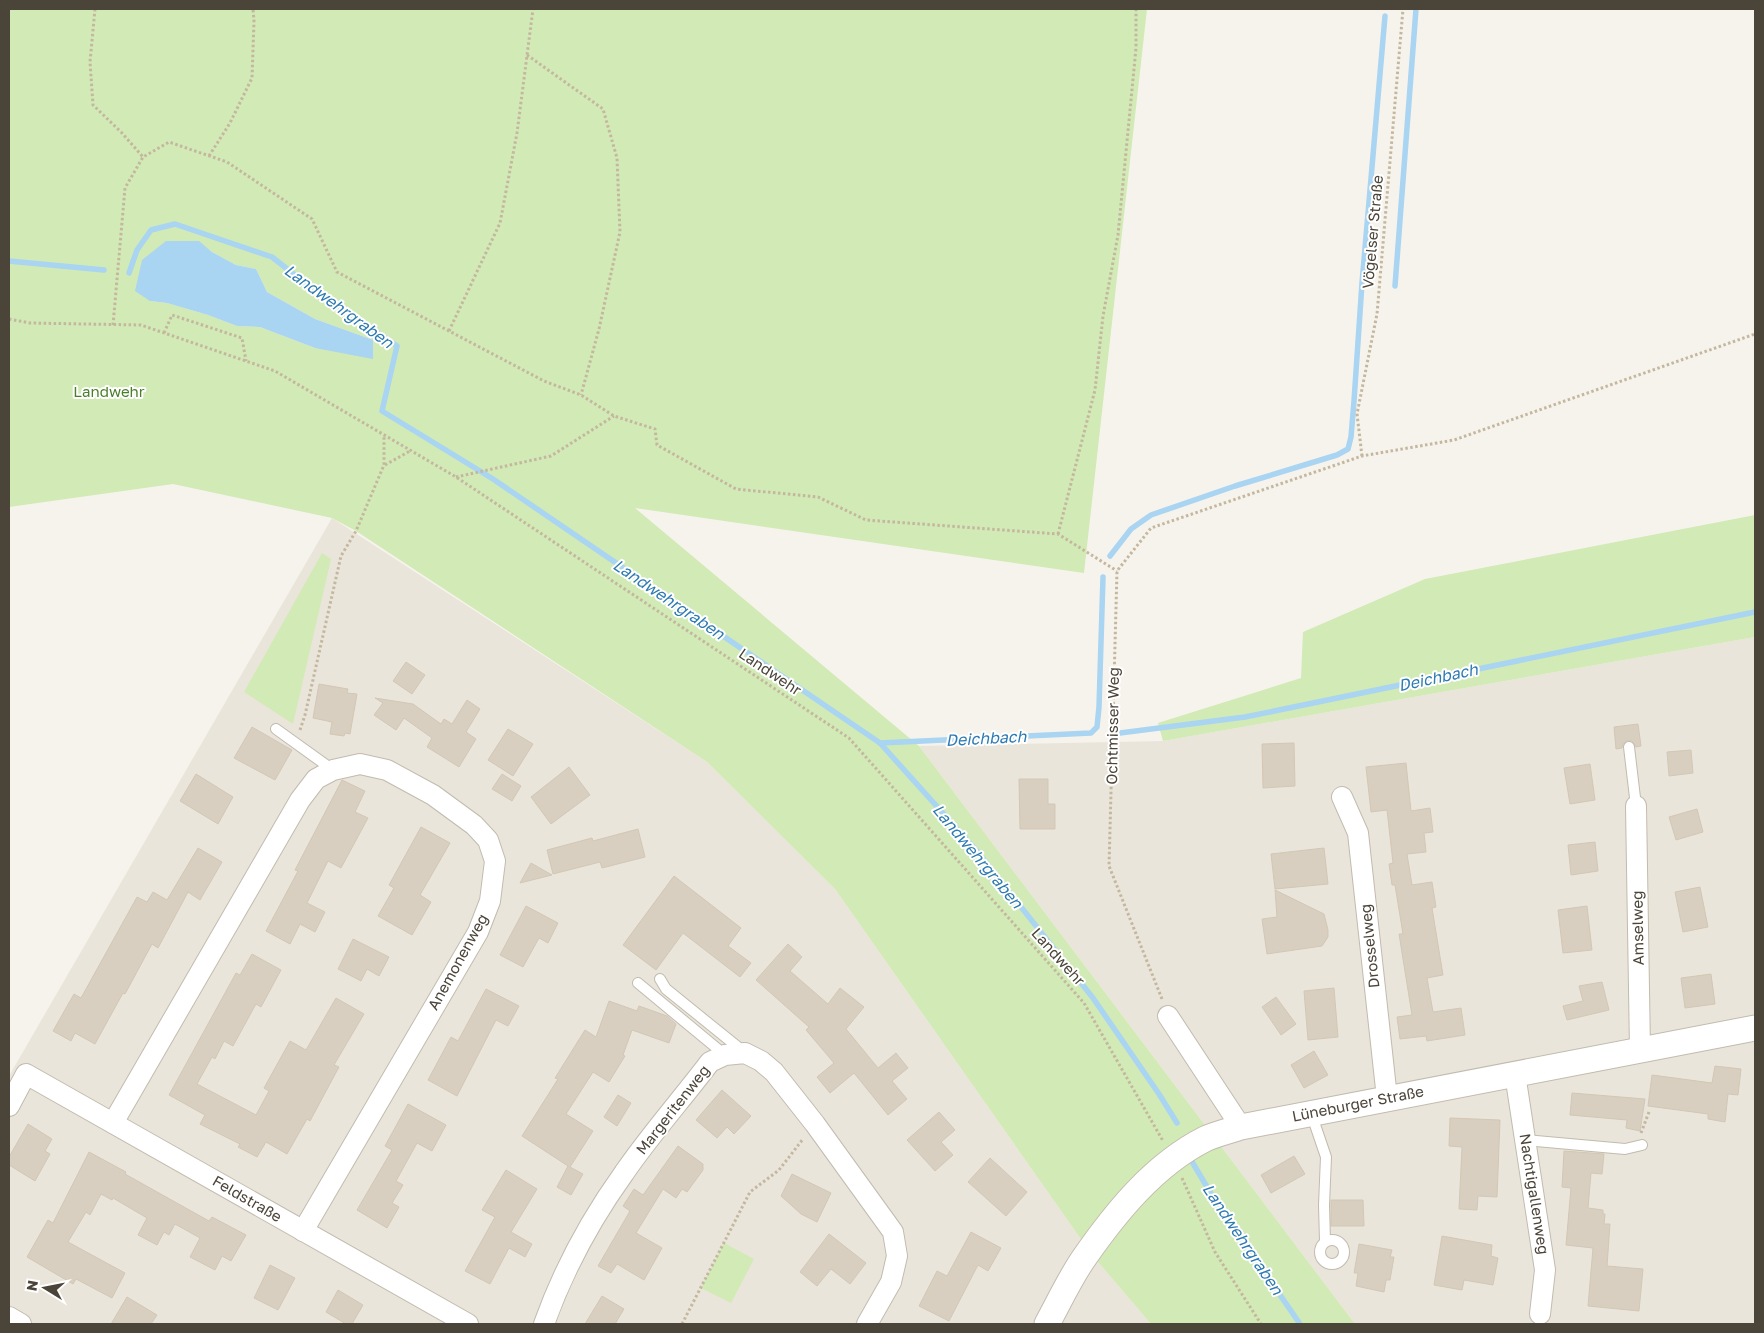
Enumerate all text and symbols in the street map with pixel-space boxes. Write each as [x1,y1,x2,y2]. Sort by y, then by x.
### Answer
street label: Vögelser Straße [1358,174,1386,289]
water label: Landwehrgraben [281,260,398,353]
park label: Landwehr [73,382,145,400]
water label: Landwehrgraben [610,554,729,644]
street label: Landwehr [736,644,805,699]
water label: Deichbach [1396,659,1481,695]
street label: Ochtmisser Weg [1102,667,1122,785]
water label: Deichbach [945,726,1028,750]
water label: Landwehrgraben [929,800,1028,913]
street label: Amselweg [1627,891,1647,965]
street label: Drosselweg [1356,903,1382,989]
street label: Anemonenweg [423,910,491,1013]
street label: Landwehr [1028,924,1089,989]
street label: Margeritenweg [632,1061,713,1158]
street label: Lüneburger Straße [1290,1081,1425,1125]
street label: Nachtigallenweg [1517,1132,1553,1256]
street label: Feldstraße [210,1171,286,1225]
water label: Landwehrgraben [1198,1180,1288,1299]
north arrow [20,1263,70,1313]
text: N [22,1279,41,1292]

